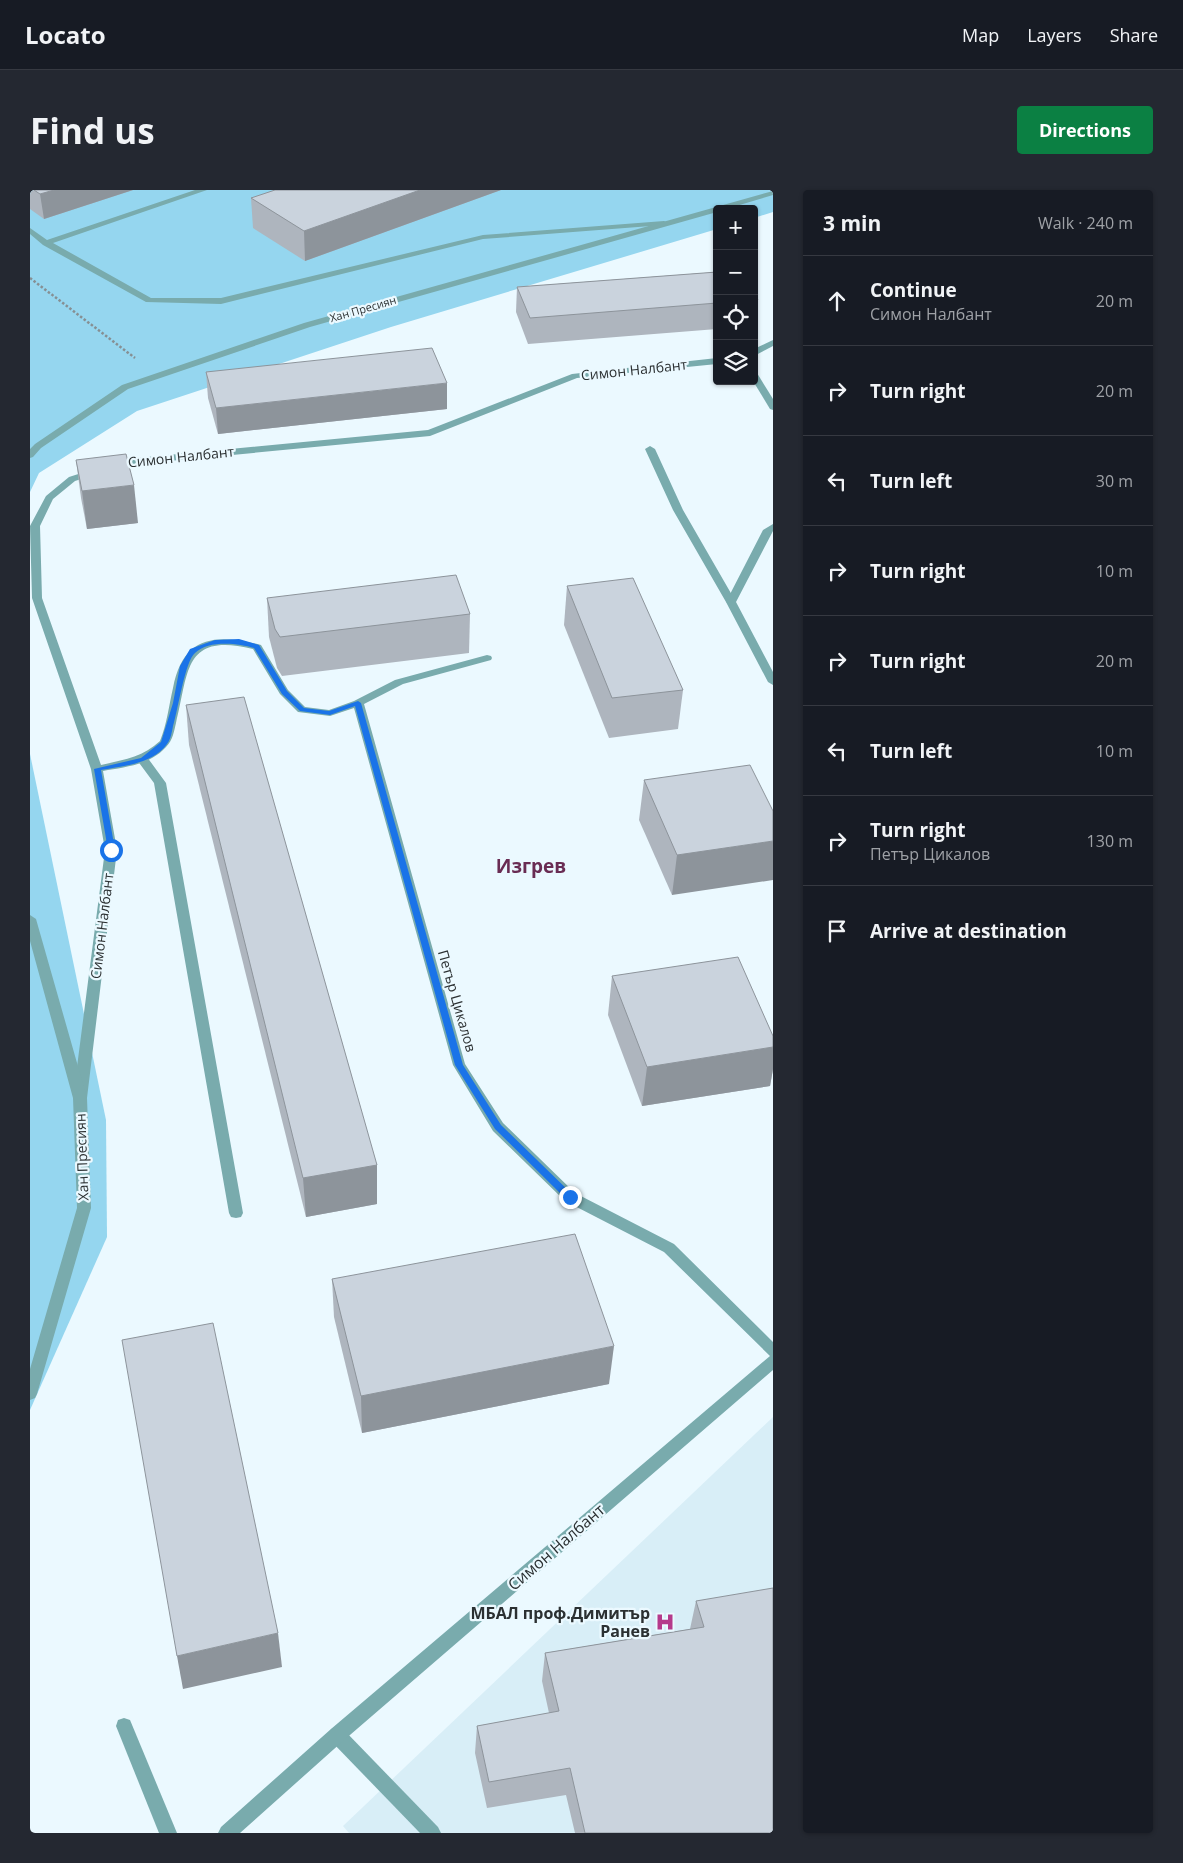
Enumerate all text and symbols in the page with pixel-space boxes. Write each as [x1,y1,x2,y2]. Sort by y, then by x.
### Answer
text: Locato [25,18,106,51]
text: Map [962,23,999,47]
text: Layers [1027,23,1082,47]
text: Share [1110,23,1158,47]
button: Directions [1017,106,1153,154]
text: Find us [30,107,155,154]
map controls [713,205,758,385]
button: + [713,205,758,250]
text: 3 min [823,209,881,237]
text: Walk · 240 m [1038,212,1133,234]
button: − [713,250,758,295]
text: Continue [870,277,957,303]
icon: ahead [823,287,851,315]
text: 20 m [1096,290,1133,312]
street label: Хан Пресиян [328,292,398,325]
button: locate [713,295,758,340]
text: Симон Налбант [870,303,992,325]
button: layers [713,340,758,385]
street label: Симон Налбант [580,354,688,385]
icon: right [823,377,851,405]
text: Turn right [870,378,965,404]
text: 20 m [1096,380,1133,402]
street label: Симон Налбант [127,441,235,472]
icon: left [823,467,851,495]
text: Turn left [870,468,952,494]
text: 30 m [1096,470,1133,492]
icon: right [823,557,851,585]
text: Turn right [870,558,965,584]
text: 10 m [1096,560,1133,582]
icon: right [823,647,851,675]
text: Turn right [870,648,965,674]
text: 20 m [1096,650,1133,672]
icon: left [823,737,851,765]
text: Turn left [870,738,952,764]
text: 10 m [1096,740,1133,762]
text: Turn right [870,817,965,843]
icon: right [823,827,851,855]
text: 130 m [1087,830,1133,852]
route start [100,839,123,862]
text: Петър Цикалов [870,843,990,865]
district label: Изгрев [496,853,566,879]
street label: Симон Налбант [86,871,117,980]
icon: arrive [823,917,851,945]
text: Arrive at destination [870,918,1067,944]
street label: Петър Цикалов [434,948,481,1054]
street label: Хан Пресиян [70,1113,93,1201]
route end [559,1186,582,1209]
street label: Симон Налбант [503,1498,610,1595]
place label: МБАЛ проф.Димитър Ранев [470,1602,650,1642]
hospital icon: МБАЛ проф.Димитър Ранев [654,1611,676,1633]

